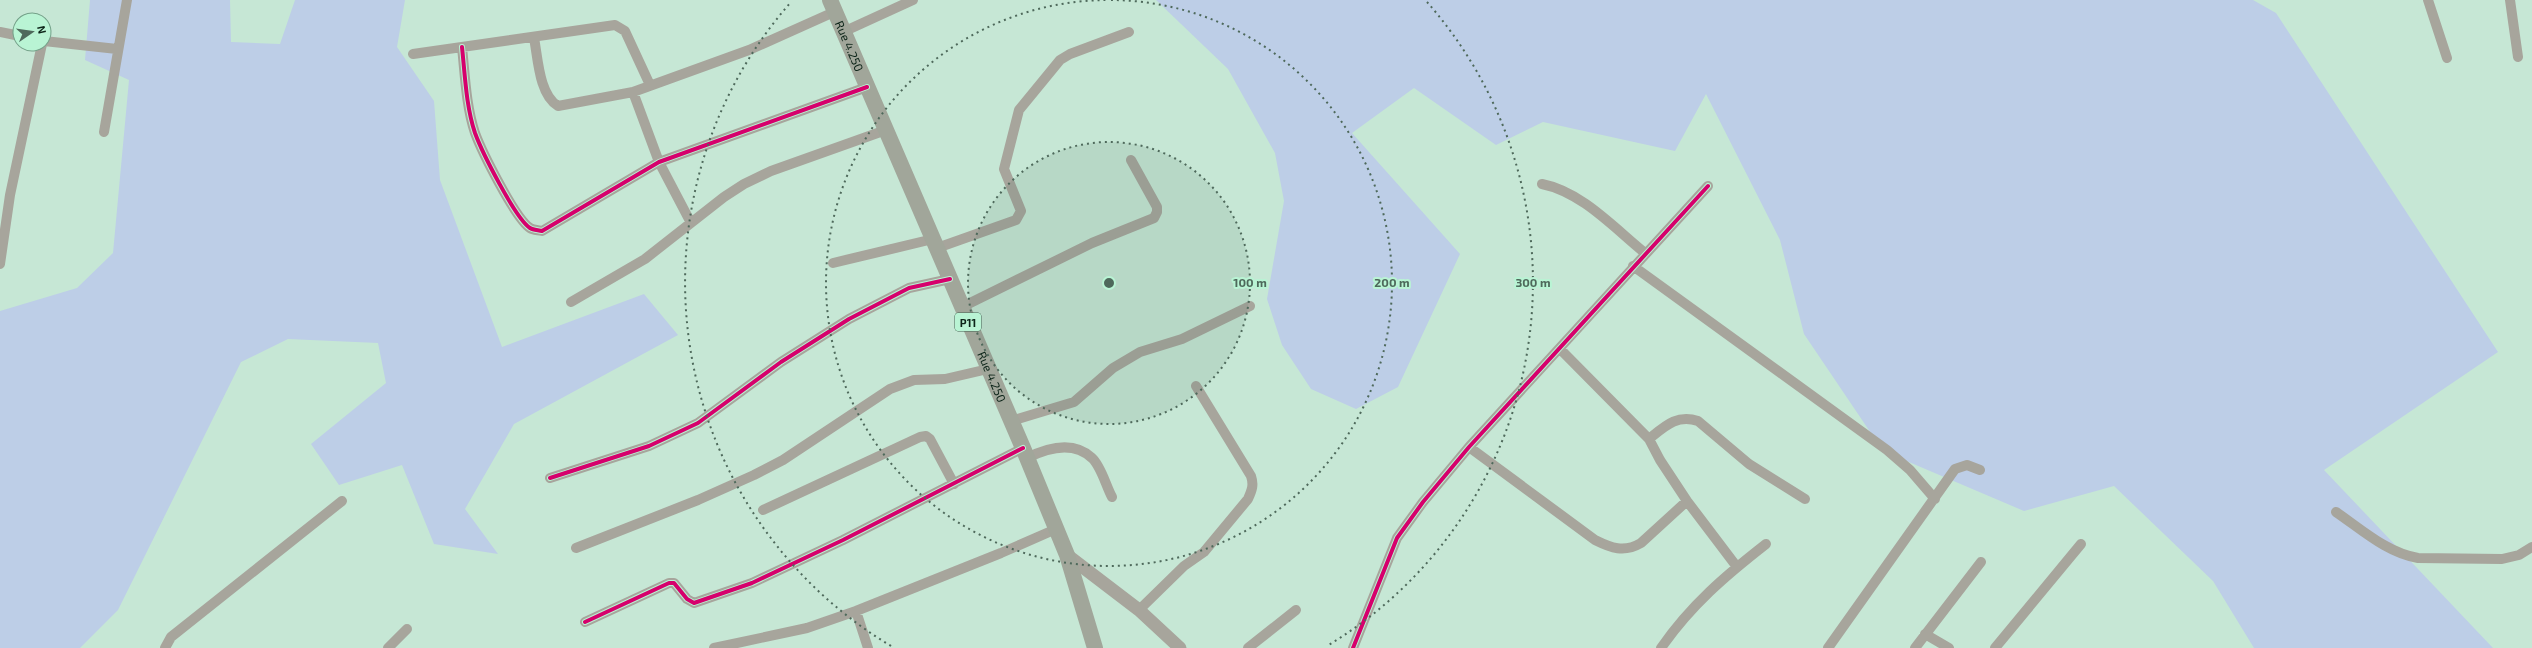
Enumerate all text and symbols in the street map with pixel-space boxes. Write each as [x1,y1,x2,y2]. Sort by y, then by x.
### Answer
north arrow [12,12,52,52]
street label: Rue 4.250 [833,18,867,73]
text: N [35,24,49,35]
text: 100 m [1233,275,1267,289]
text: 200 m [1374,275,1410,289]
text: 300 m [1515,275,1551,289]
centre of rings [1102,276,1116,290]
road number: P11 [955,313,981,331]
street label: Rue 4.250 [975,349,1009,404]

